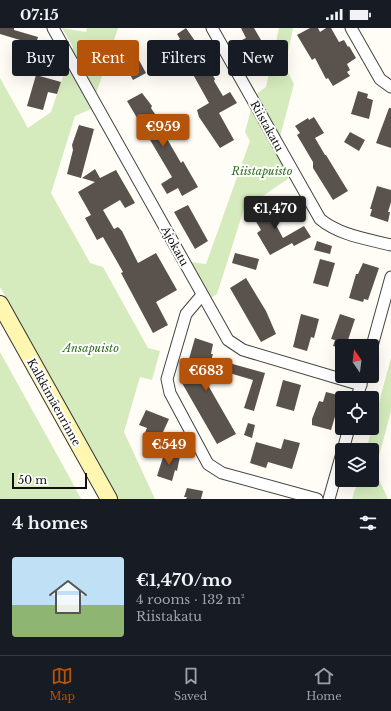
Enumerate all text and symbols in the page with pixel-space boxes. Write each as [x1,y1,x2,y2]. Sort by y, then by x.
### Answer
text: 07:15 [20,5,59,24]
chip: Buy [12,40,69,76]
chip: Rent [77,40,139,76]
chip: Filters [147,40,220,76]
chip: New [228,40,288,76]
street label: Riistakatu [247,98,287,154]
pin: €959 [139,114,187,148]
text: €959 [145,118,181,135]
park label: Riistapuisto [231,164,293,178]
pin: €1,470 [242,196,308,230]
text: €1,470 [253,200,297,217]
street label: Ajokatu [158,223,192,269]
north arrow [335,339,379,383]
map controls [335,339,379,487]
park label: Ansapuisto [61,341,119,355]
street label: Kalkkimäenrinne [24,356,84,448]
pin: €683 [182,358,230,392]
text: €683 [188,362,224,379]
button: locate [335,391,379,435]
pin: €549 [145,432,193,466]
text: €549 [151,436,187,453]
button: layers [335,443,379,487]
scale bar [12,471,87,490]
text: 50 m [18,473,47,487]
icon: filters [357,512,379,534]
text: 4 homes [12,513,88,534]
text: €1,470/mo [136,570,232,591]
icon: home [44,573,92,621]
text: 4 rooms · 132 m² [136,591,245,608]
text: Riistakatu [136,608,202,625]
tab: Map [50,665,75,703]
tab: Saved [174,665,207,703]
tab: Home [306,665,341,703]

